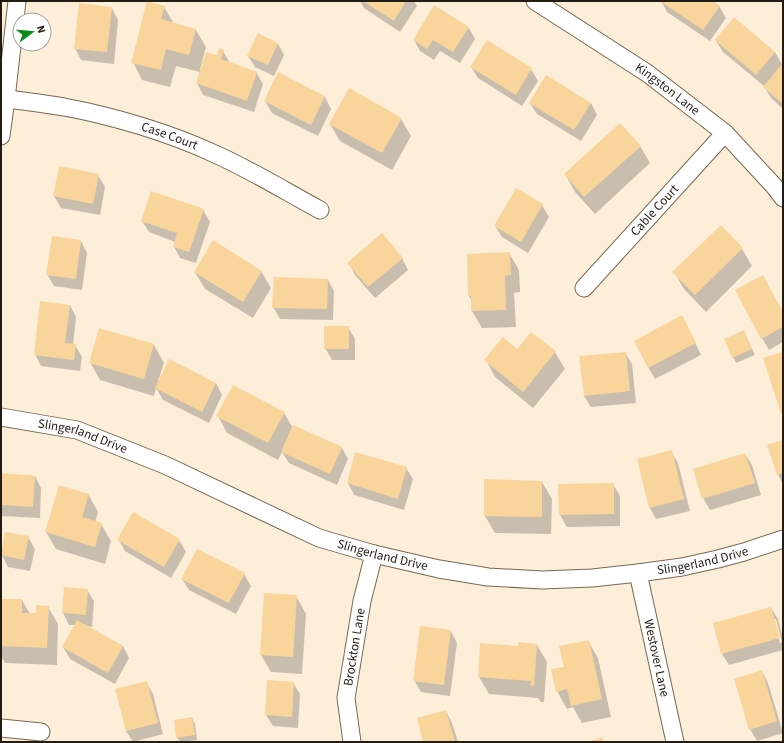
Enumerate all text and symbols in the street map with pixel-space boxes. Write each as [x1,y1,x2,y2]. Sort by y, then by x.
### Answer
north arrow [12,12,52,52]
text: N [33,24,49,35]
street label: Kingston Lane [631,59,704,119]
street label: Case Court [139,118,201,155]
street label: Cable Court [626,180,683,240]
street label: Slingerland Drive [36,414,130,458]
street label: Slingerland Drive [335,535,430,575]
street label: Slingerland Drive [656,542,751,579]
street label: Brockton Lane [339,607,370,687]
street label: Westover Lane [639,617,674,699]

